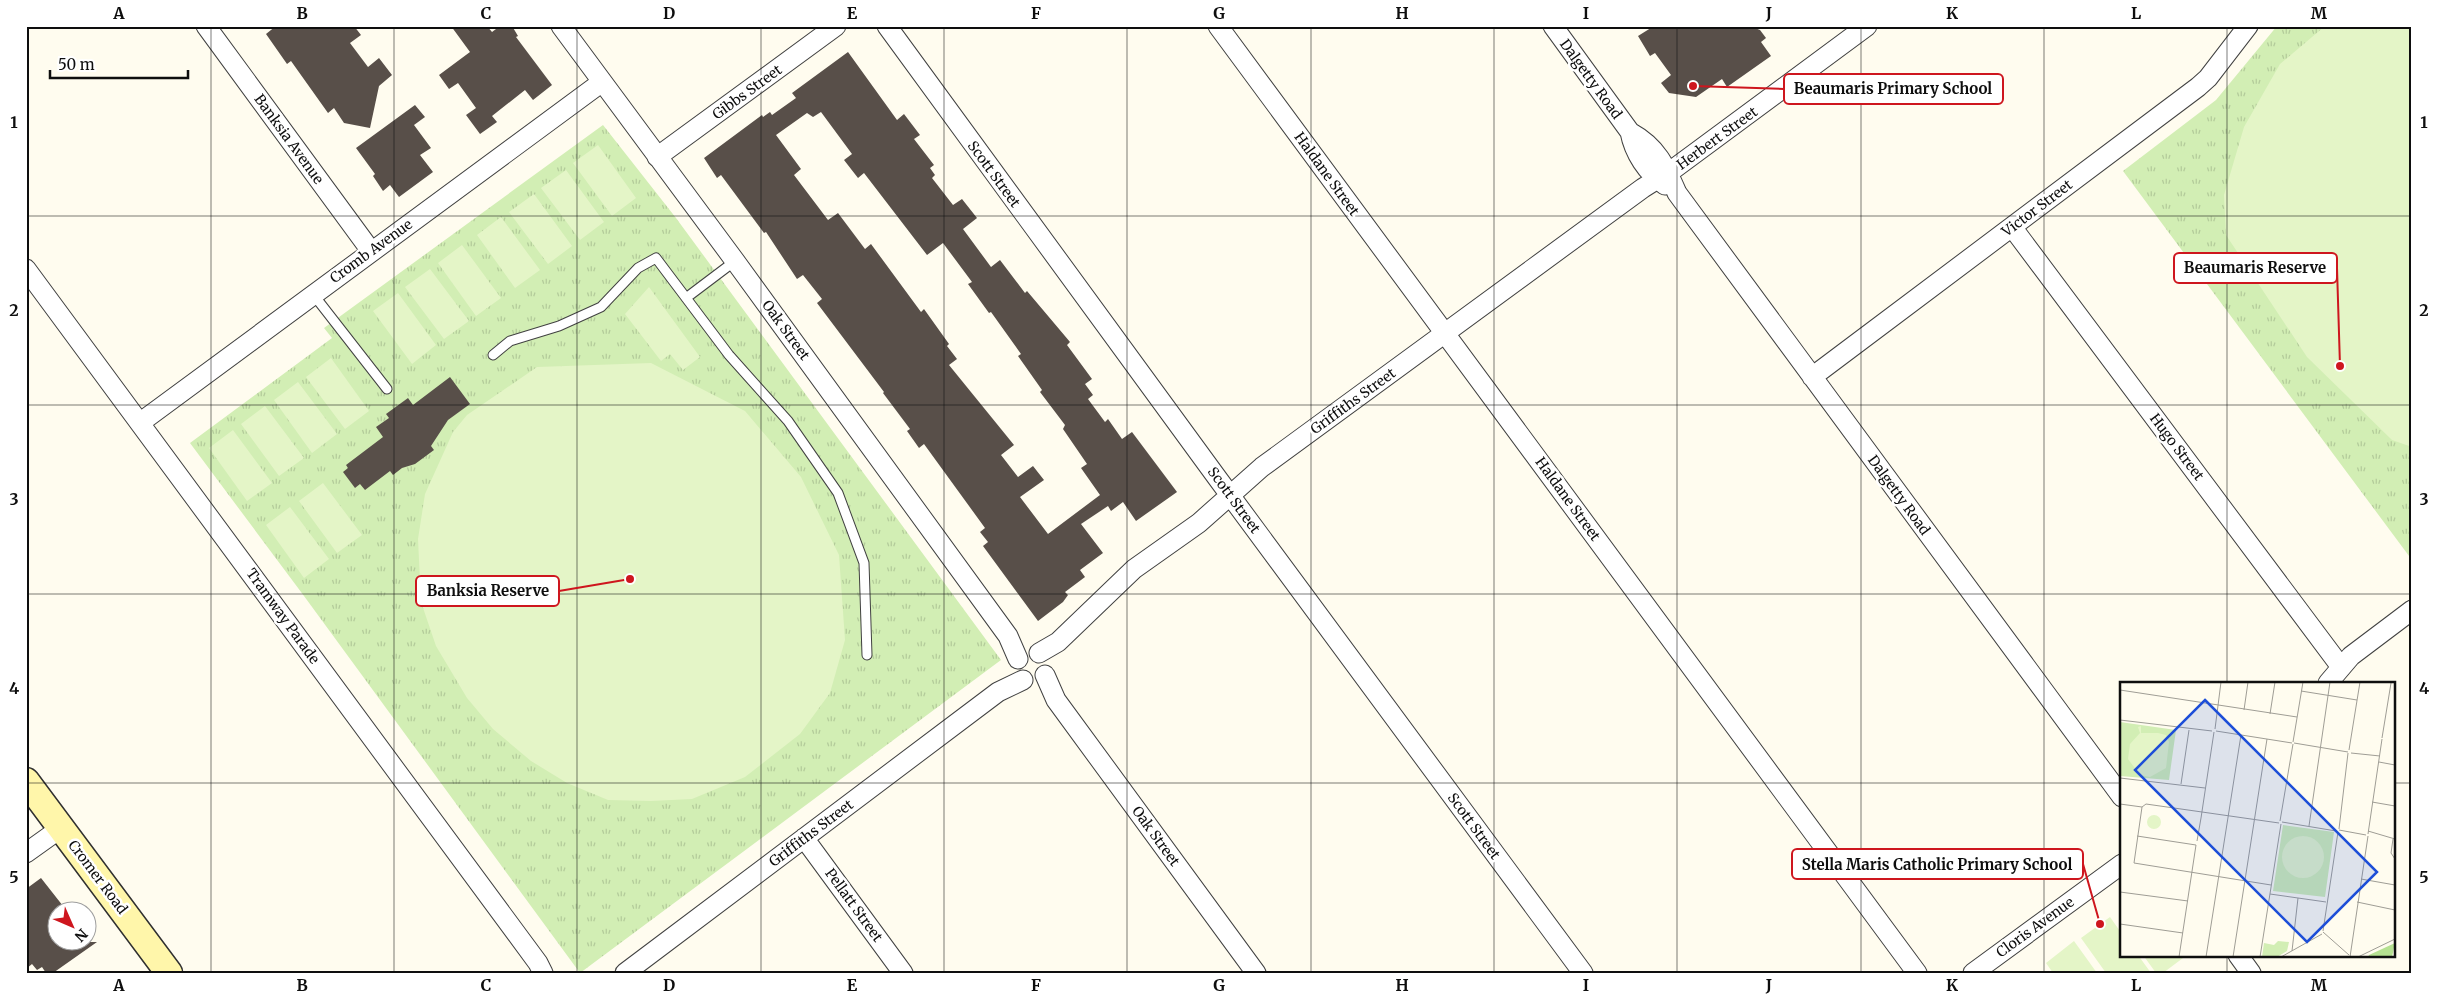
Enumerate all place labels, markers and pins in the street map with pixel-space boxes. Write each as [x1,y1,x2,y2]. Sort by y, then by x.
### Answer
callout: Beaumaris Primary School [1784,74,2003,104]
callout: Beaumaris Reserve [2174,253,2337,283]
callout: Banksia Reserve [416,576,559,606]
callout: Stella Maris Catholic Primary School [1792,849,2083,879]

